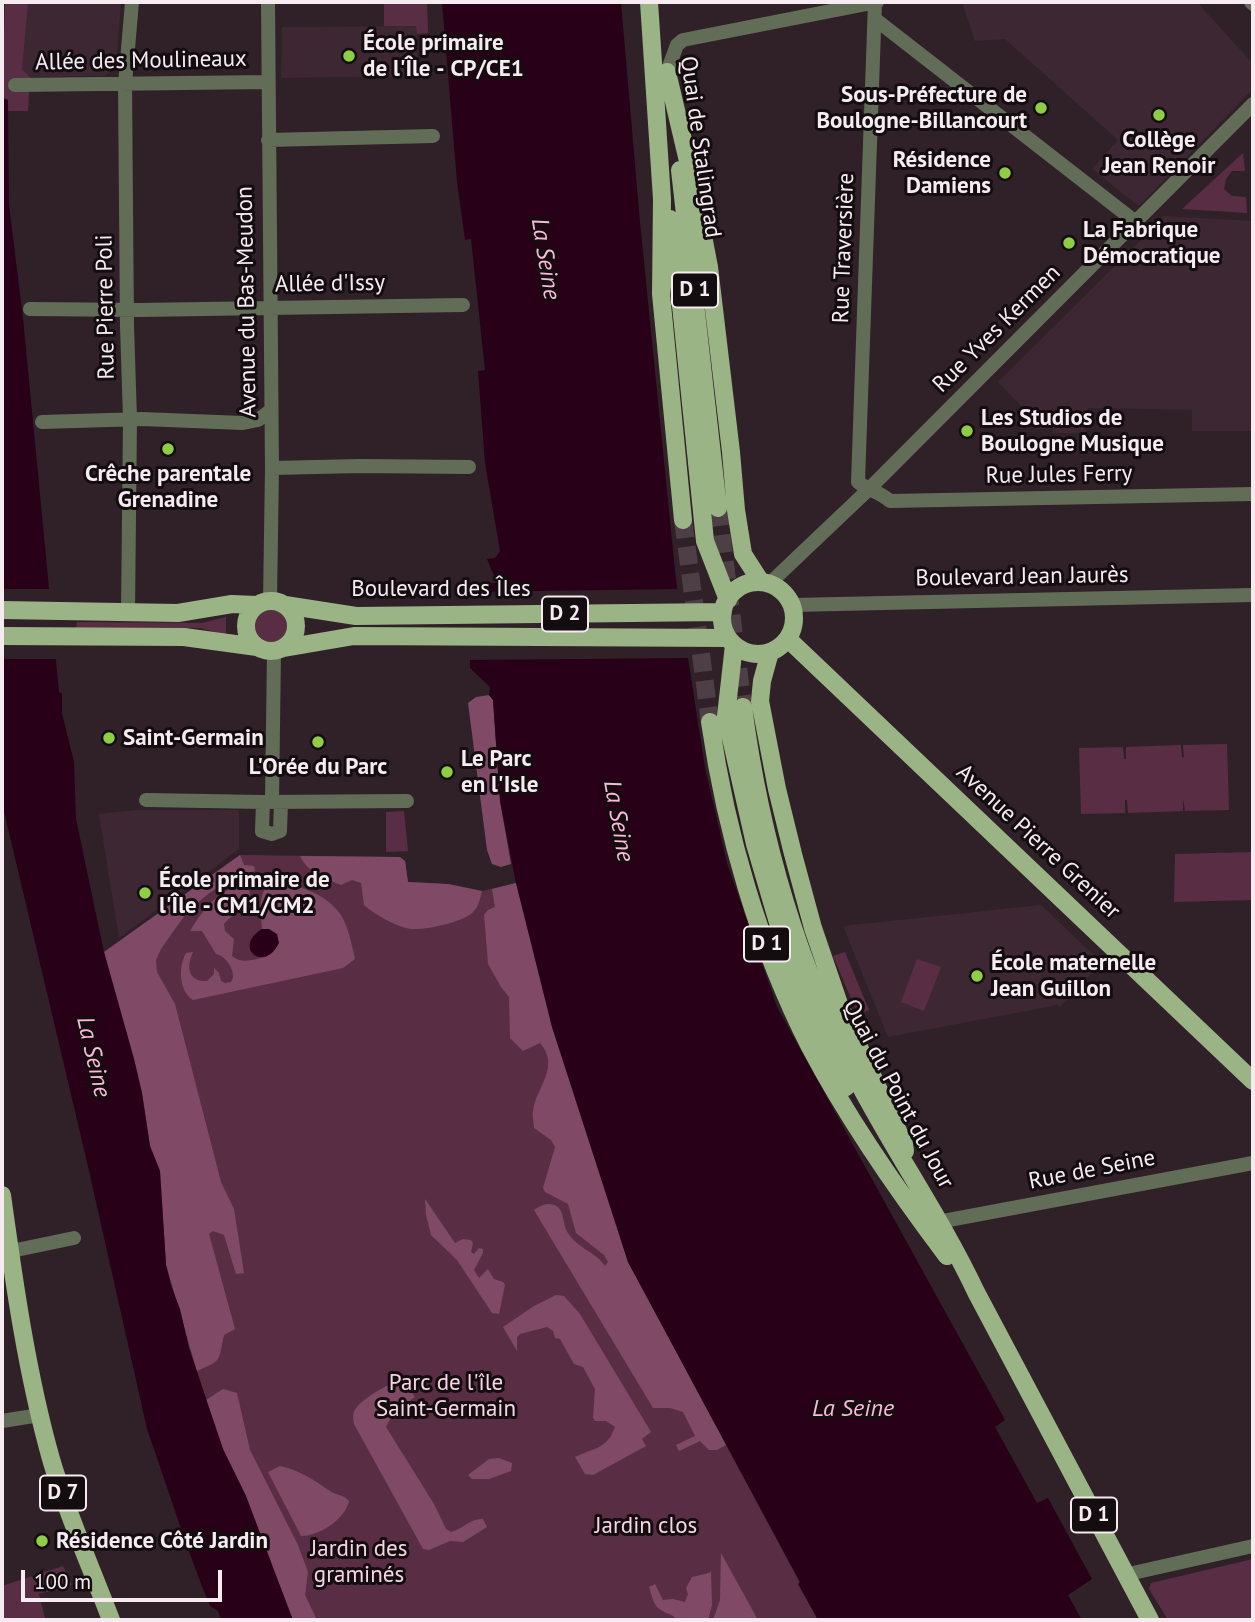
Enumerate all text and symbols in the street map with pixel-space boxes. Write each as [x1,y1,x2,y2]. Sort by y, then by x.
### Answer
place label: École primaire de l'Île - CP/CE1 [363,29,524,83]
street label: Allée des Moulineaux [35,45,247,77]
marker: École primaire de l'Île - CP/CE1 [341,48,357,64]
street label: Quai de Stalingrad [674,55,726,239]
place label: Sous-Préfecture de Boulogne-Billancourt [816,81,1027,135]
marker: Sous-Préfecture de Boulogne-Billancourt [1033,100,1049,116]
marker: Collège Jean Renoir [1151,107,1167,123]
place label: Collège Jean Renoir [1103,126,1215,180]
place label: Résidence Damiens [893,146,991,200]
marker: Résidence Damiens [997,165,1013,181]
street label: Rue Traversière [828,172,860,324]
street label: Avenue du Bas-Meudon [231,186,263,418]
water label: La Seine [524,216,566,302]
place label: La Fabrique Démocratique [1083,216,1220,270]
street label: Rue Pierre Poli [91,234,121,380]
marker: La Fabrique Démocratique [1061,235,1077,251]
street label: Rue Yves Kermen [927,259,1067,399]
street label: Allée d'Issy [275,269,385,299]
road number: D 1 [672,272,718,308]
place label: Les Studios de Boulogne Musique [981,404,1164,458]
marker: Les Studios de Boulogne Musique [959,423,975,439]
marker: Crêche parentale Grenadine [160,441,176,457]
place label: Crêche parentale Grenadine [85,460,251,514]
street label: Rue Jules Ferry [985,460,1133,490]
street label: Boulevard Jean Jaurès [915,561,1129,593]
street label: Boulevard des Îles [351,575,531,603]
road number: D 2 [542,596,588,632]
place label: Saint-Germain [123,724,264,752]
marker: Saint-Germain [101,730,117,746]
marker: L'Orée du Parc [310,734,326,750]
place label: Le Parc en l'Isle [461,745,538,799]
place label: L'Orée du Parc [249,753,387,781]
street label: Avenue Pierre Grenier [950,759,1126,925]
marker: Le Parc en l'Isle [439,764,455,780]
water label: La Seine [597,778,639,864]
place label: École primaire de l'Île - CM1/CM2 [159,866,330,920]
marker: École primaire de l'Île - CM1/CM2 [137,885,153,901]
road number: D 1 [744,926,790,962]
place label: École maternelle Jean Guillon [991,949,1156,1003]
marker: École maternelle Jean Guillon [969,968,985,984]
street label: Quai du Point du Jour [837,995,959,1193]
water label: La Seine [70,1014,116,1100]
street label: Rue de Seine [1026,1144,1158,1196]
park label: Parc de l'île Saint-Germain [376,1369,516,1423]
water label: La Seine [812,1395,894,1423]
road number: D 7 [40,1476,86,1510]
road number: D 1 [1071,1498,1117,1532]
park label: Jardin clos [595,1512,697,1540]
place label: Résidence Côté Jardin [56,1527,268,1555]
marker: Résidence Côté Jardin [34,1533,50,1549]
park label: Jardin des graminés [311,1535,407,1589]
scale bar [24,1556,226,1600]
text: 100 m [34,1568,91,1595]

